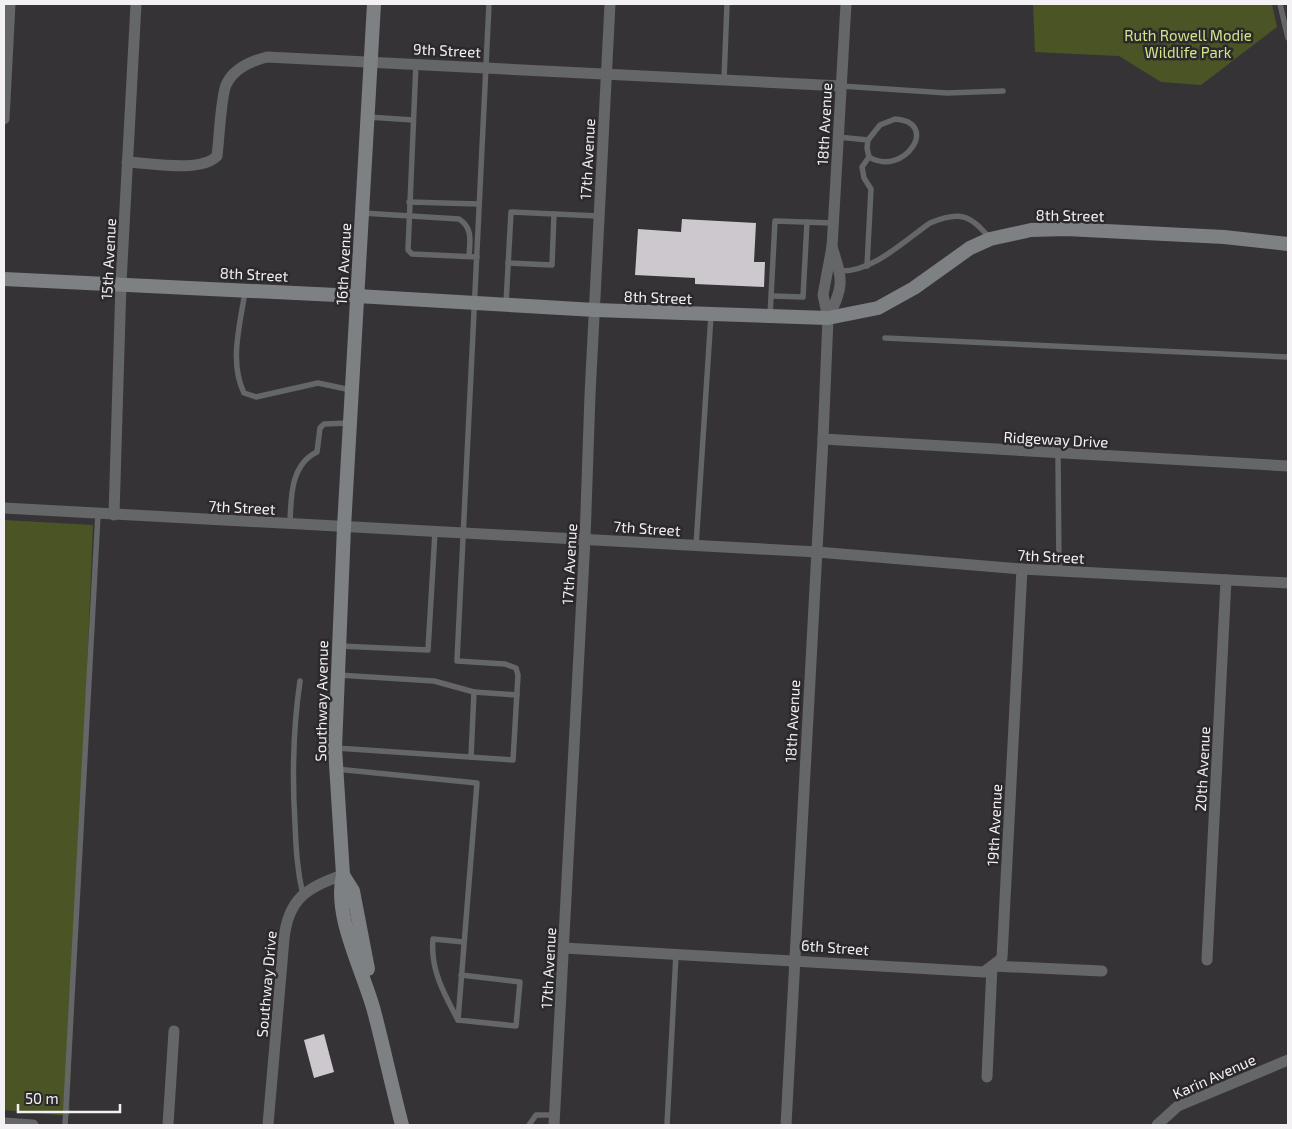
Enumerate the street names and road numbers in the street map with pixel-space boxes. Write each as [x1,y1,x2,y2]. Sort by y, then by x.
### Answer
street label: 9th Street [413,39,482,61]
street label: 18th Avenue [813,82,835,166]
street label: 17th Avenue [576,118,598,200]
street label: 8th Street [1036,205,1105,225]
street label: 15th Avenue [97,218,119,300]
street label: 16th Avenue [332,222,354,306]
street label: 8th Street [219,263,289,285]
street label: 8th Street [623,287,693,307]
street label: Ridgeway Drive [1003,427,1109,451]
street label: 7th Street [208,496,276,518]
street label: 7th Street [613,517,681,539]
street label: 17th Avenue [558,523,580,605]
street label: 7th Street [1017,545,1085,567]
street label: Southway Avenue [311,640,331,762]
street label: 18th Avenue [781,679,803,763]
street label: 20th Avenue [1191,726,1213,812]
street label: 19th Avenue [983,783,1005,867]
street label: 17th Avenue [537,927,559,1009]
street label: Southway Drive [252,930,280,1038]
street label: 6th Street [800,936,870,958]
street label: Karin Avenue [1170,1050,1258,1102]

